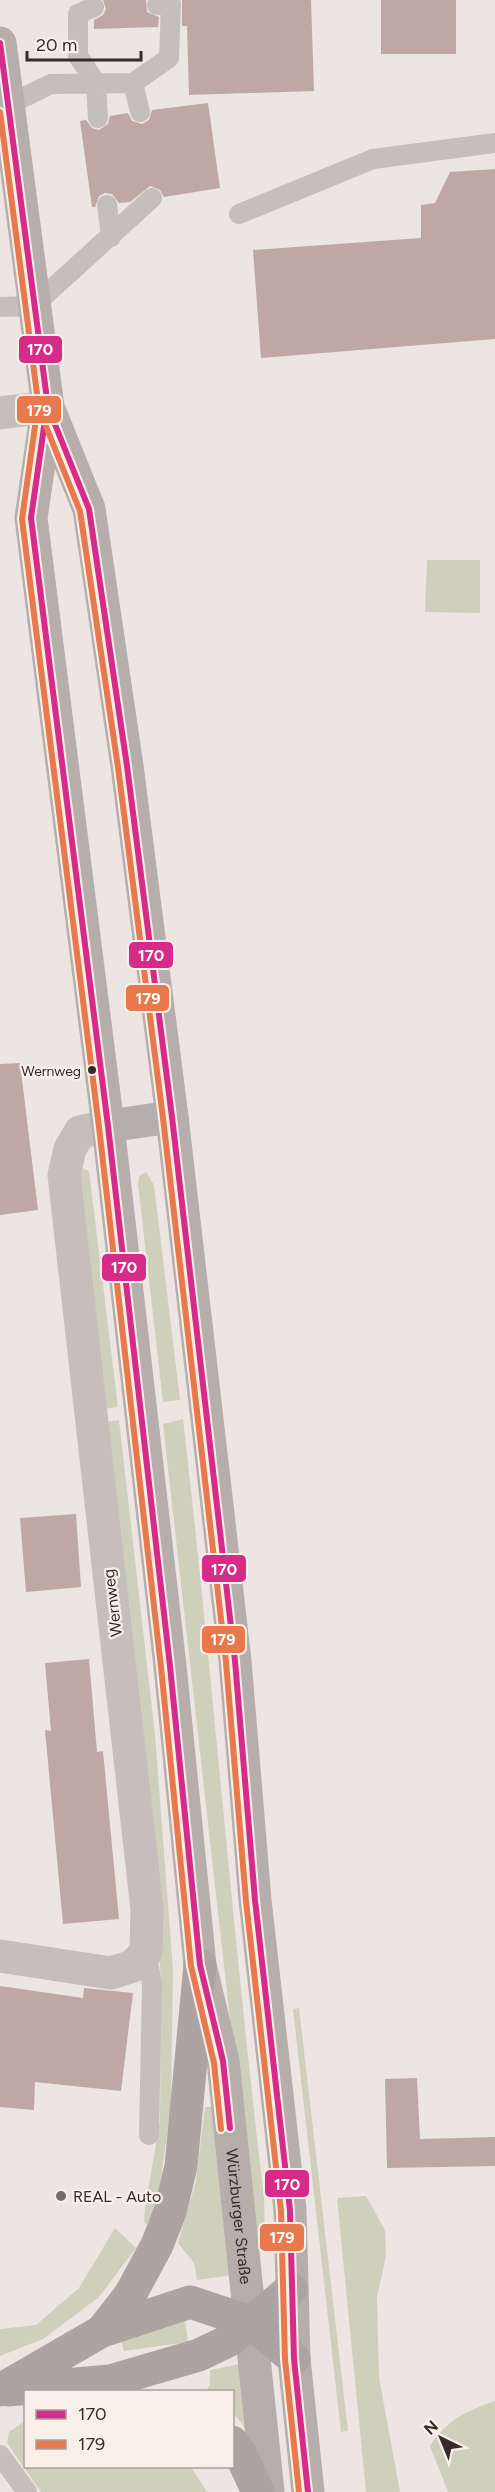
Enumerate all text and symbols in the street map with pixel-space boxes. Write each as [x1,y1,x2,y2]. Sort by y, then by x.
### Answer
scale bar [27,24,141,62]
text: 20 m [36,34,77,56]
line badge: 170 [18,335,63,364]
text: 170 [27,340,53,359]
line badge: 179 [16,395,62,424]
text: 179 [27,401,51,420]
line badge: 170 [128,941,174,969]
text: 170 [138,946,164,965]
line badge: 179 [125,984,170,1012]
text: 179 [136,989,160,1008]
place label: Wernweg [21,1063,81,1080]
marker: Wernweg [86,1064,98,1076]
line badge: 170 [101,1253,147,1282]
text: 170 [111,1258,137,1277]
line badge: 170 [201,1554,247,1583]
text: 170 [211,1560,237,1579]
street label: Wernweg [99,1568,126,1638]
line badge: 179 [201,1625,246,1654]
text: 179 [211,1630,235,1649]
street label: Würzburger Straße [222,2148,255,2285]
line badge: 170 [264,2169,310,2198]
text: 170 [274,2175,300,2194]
place label: REAL - Auto [73,2187,161,2206]
marker: REAL - Auto [54,2189,68,2203]
line badge: 179 [259,2223,305,2252]
text: 179 [270,2228,294,2247]
legend [24,2390,234,2468]
text: 170 [78,2403,107,2425]
north arrow [411,2408,471,2468]
text: N [420,2416,442,2439]
text: 179 [78,2433,105,2455]

